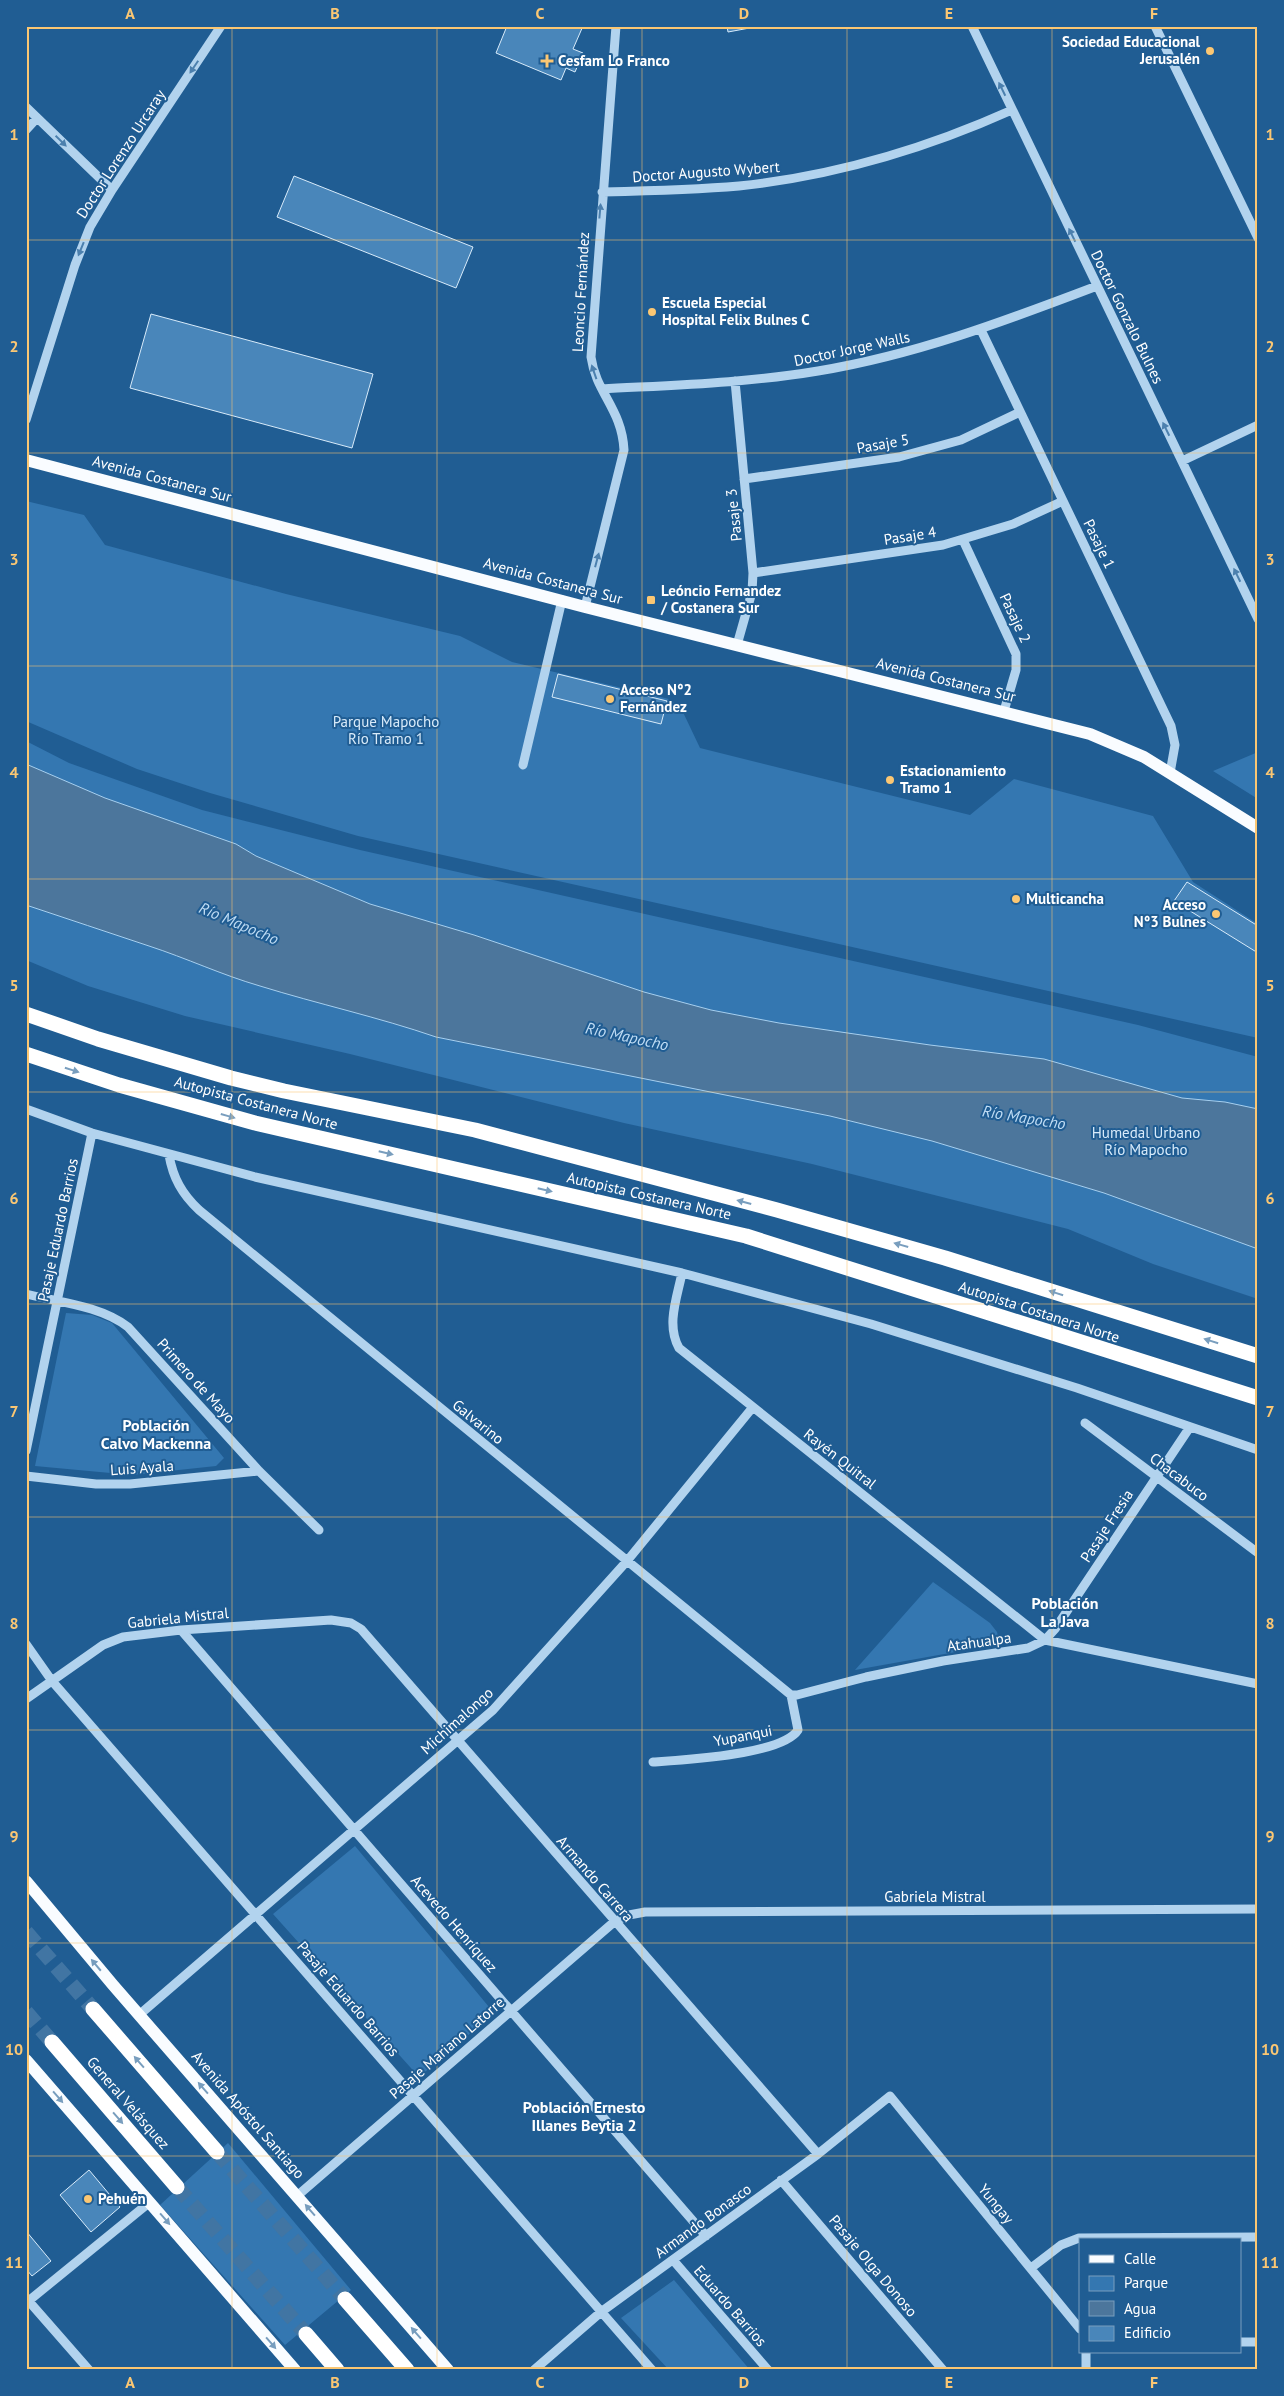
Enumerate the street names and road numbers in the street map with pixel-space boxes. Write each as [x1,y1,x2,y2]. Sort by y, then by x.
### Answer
street label: Doctor Lorenzo Urcaray [72,86,169,222]
street label: Doctor Augusto Wybert [632,157,780,186]
street label: Leoncio Fernández [568,232,593,352]
street label: Doctor Gonzalo Bulnes [1087,247,1168,387]
street label: Doctor Jorge Walls [792,327,912,370]
street label: Pasaje 5 [855,430,911,457]
street label: Avenida Costanera Sur [91,451,234,506]
street label: Pasaje 3 [721,488,746,542]
street label: Pasaje 1 [1079,516,1120,572]
street label: Pasaje 4 [882,522,938,549]
street label: Avenida Costanera Sur [482,553,625,608]
street label: Pasaje 2 [996,590,1035,646]
street label: Avenida Costanera Sur [874,653,1018,706]
street label: Autopista Costanera Norte [172,1072,340,1133]
street label: Pasaje Eduardo Barrios [33,1156,82,1303]
street label: Autopista Costanera Norte [565,1167,733,1224]
street label: Autopista Costanera Norte [956,1276,1122,1347]
street label: Primero de Mayo [153,1334,239,1427]
street label: Galvarino [449,1395,508,1448]
street label: Rayén Quitral [800,1424,881,1493]
street label: Chacabuco [1146,1448,1213,1505]
street label: Luis Ayala [109,1456,175,1479]
street label: Pasaje Fresia [1076,1486,1137,1566]
street label: Gabriela Mistral [126,1603,230,1632]
street label: Atahualpa [946,1628,1012,1655]
street label: Michimalongo [416,1683,497,1758]
street label: Yupanqui [712,1721,774,1750]
street label: Armando Carrera [553,1832,638,1926]
street label: Acevedo Henríquez [407,1871,502,1976]
street label: Gabriela Mistral [884,1887,986,1906]
street label: Pasaje Eduardo Barrios [293,1937,404,2060]
street label: Pasaje Mariano Latorre [385,1992,508,2103]
street label: Avenida Apóstol Santiago [188,2047,309,2182]
street label: General Velásquez [83,2052,174,2153]
street label: Armando Bonasco [651,2179,755,2262]
street label: Yungay [975,2180,1018,2228]
street label: Pasaje Olga Donoso [825,2211,922,2321]
street label: Eduardo Barrios [690,2261,771,2350]

